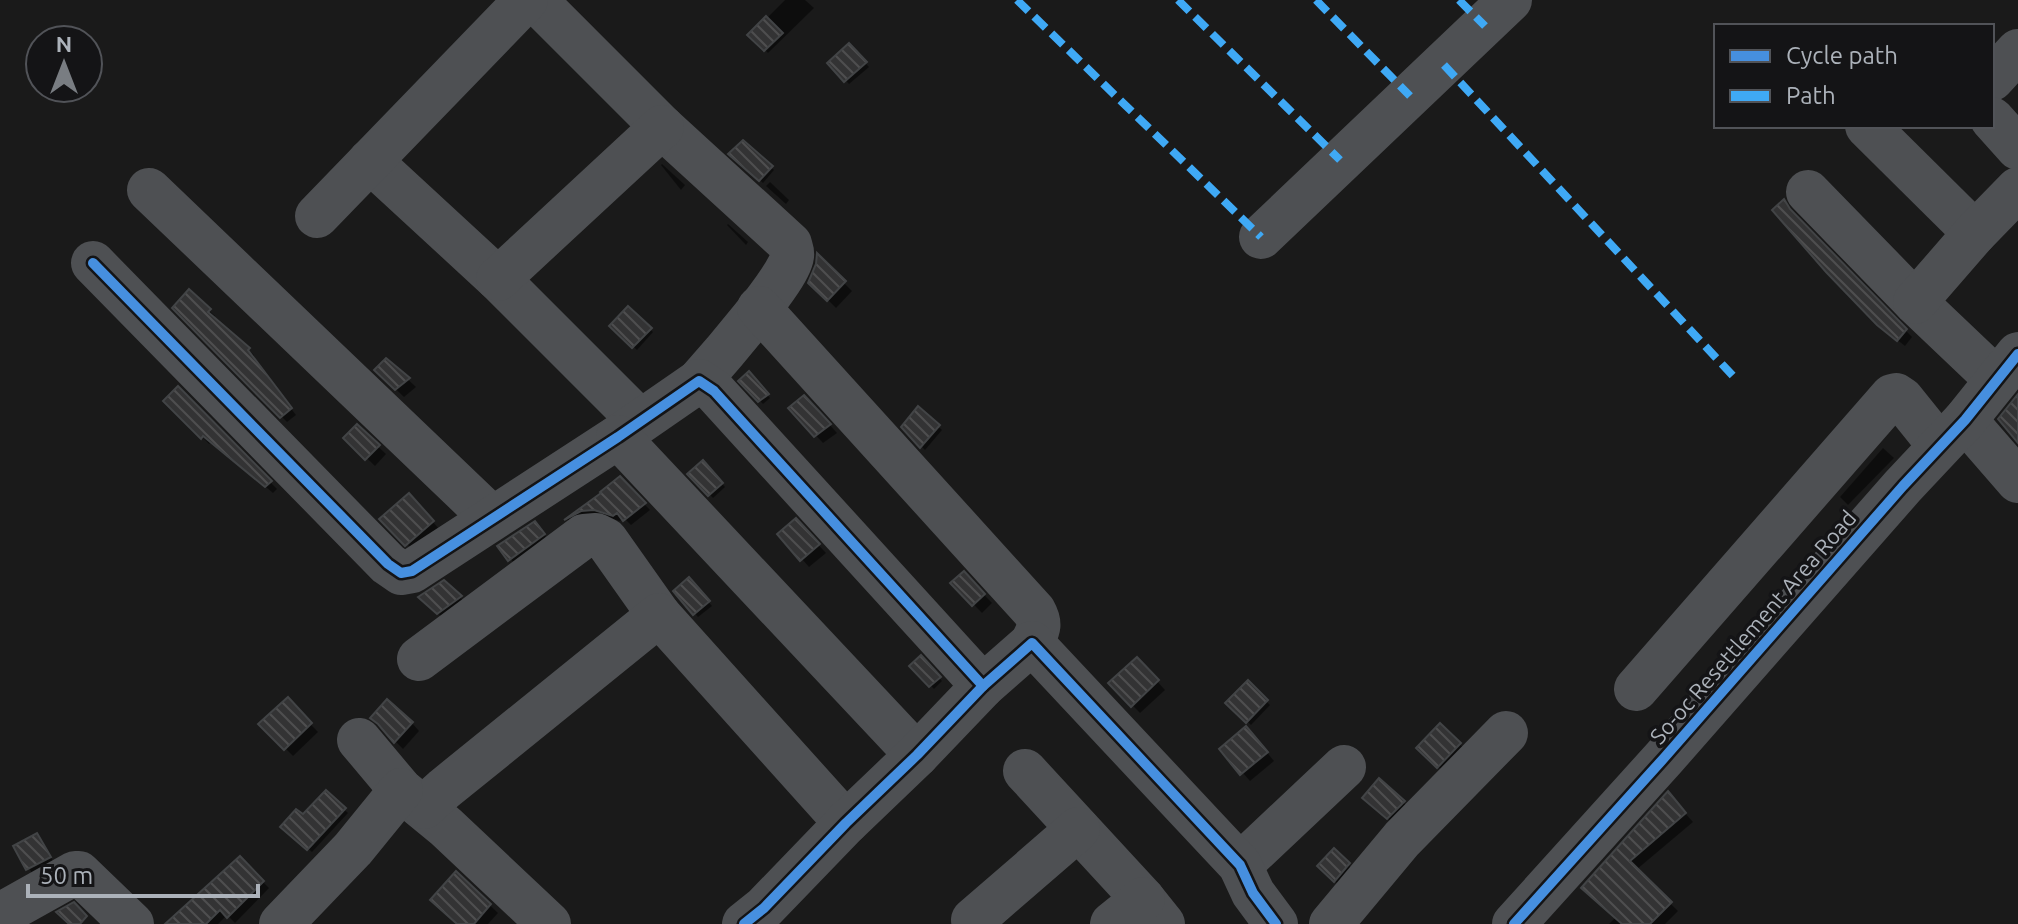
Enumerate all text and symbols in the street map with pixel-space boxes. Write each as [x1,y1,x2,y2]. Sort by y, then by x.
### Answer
north arrow [24,24,104,104]
legend [1714,24,1994,128]
text: N [56,31,72,56]
text: Cycle path [1786,42,1898,69]
text: Path [1786,82,1836,109]
street label: So-oc Resettlement Area Road [1645,505,1861,748]
scale bar [28,848,258,898]
text: 50 m [40,862,93,889]

